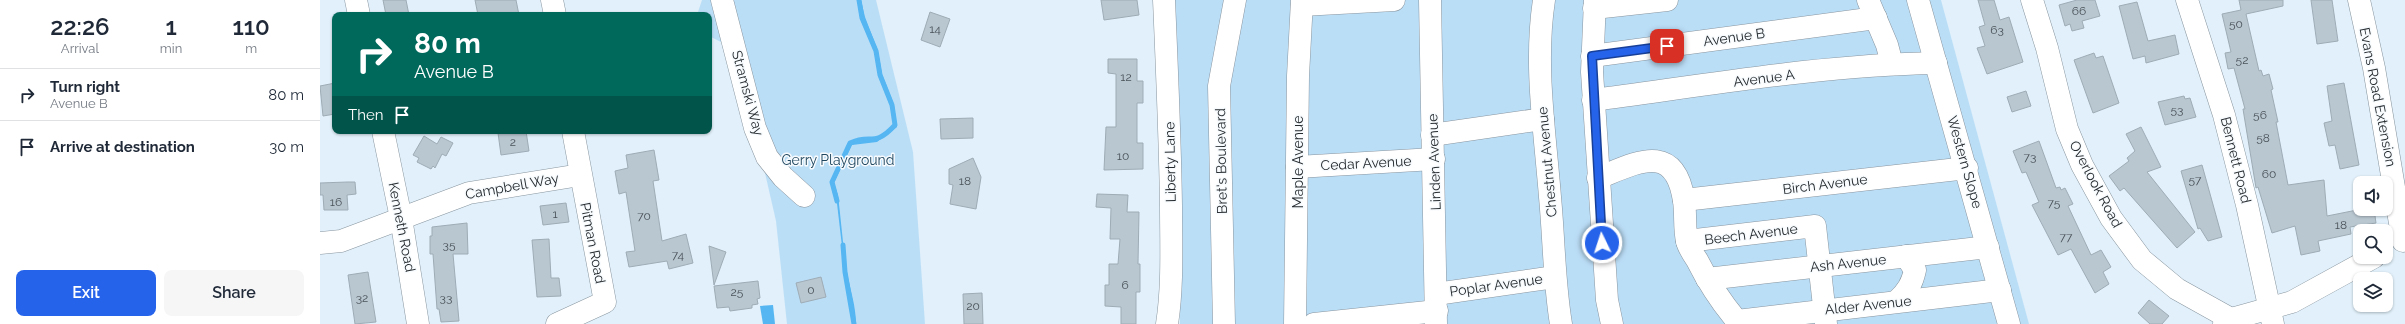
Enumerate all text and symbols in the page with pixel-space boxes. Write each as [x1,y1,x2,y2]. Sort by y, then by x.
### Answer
house number: 66 [2072,4,2086,18]
text: 22:26 [50,12,110,41]
text: 1 [165,12,177,41]
text: 110 [232,12,270,41]
house number: 50 [2229,17,2243,31]
house number: 14 [929,22,941,36]
house number: 63 [1990,23,2004,37]
street label: Avenue B [1702,25,1766,49]
street label: Evans Road Extension [2357,26,2399,168]
text: 80 m [414,27,481,60]
icon: right [348,28,400,80]
pin [1650,29,1684,63]
icon: arrive [1656,35,1678,57]
text: Arrival [61,41,99,56]
text: min [160,41,182,56]
text: m [245,41,257,56]
street label: Stramski Way [729,49,767,138]
house number: 52 [2236,53,2248,67]
text: Avenue B [414,61,494,82]
street label: Avenue A [1732,66,1796,90]
house number: 12 [1120,70,1132,84]
text: Turn right [50,78,120,96]
icon: right [16,84,38,106]
text: 80 m [268,86,304,104]
text: Avenue B [50,96,108,111]
house number: 53 [2171,103,2183,117]
icon: arrive [391,104,413,126]
text: Then [348,106,383,124]
street label: Chestnut Avenue [1534,106,1560,218]
street label: Bret's Boulevard [1212,108,1230,214]
house number: 56 [2253,108,2267,122]
street label: Linden Avenue [1424,113,1444,211]
street label: Western Slope [1944,114,1986,210]
street label: Bennett Road [2218,115,2254,205]
street label: Maple Avenue [1290,116,1306,208]
street label: Liberty Lane [1161,122,1179,202]
house number: 58 [2256,131,2270,145]
house number: 2 [510,135,516,149]
icon: arrive [16,136,38,158]
text: Arrive at destination [50,138,195,156]
text: 30 m [269,138,304,156]
street label: Overlook Road [2066,138,2126,230]
house number: 10 [1117,149,1129,163]
house number: 73 [2024,150,2036,164]
park label: Gerry Playground [782,152,894,168]
street label: Cedar Avenue [1320,153,1412,173]
house number: 60 [2262,167,2276,181]
street label: Campbell Way [464,170,560,202]
street label: Birch Avenue [1782,171,1868,197]
house number: 57 [2189,173,2202,187]
house number: 18 [959,174,971,188]
map controls [2353,176,2393,312]
button: sound [2353,176,2393,216]
street label: Kenneth Road [385,181,419,273]
house number: 16 [330,195,342,209]
house number: 75 [2048,196,2061,210]
street label: Pitman Road [577,201,609,285]
house number: 1 [552,207,558,221]
house number: 70 [637,209,651,223]
house number: 18 [2335,218,2347,232]
street label: Beech Avenue [1703,220,1799,248]
position arrow [1581,222,1623,264]
button: search [2353,224,2393,264]
house number: 77 [2060,230,2073,244]
house number: 35 [443,238,456,252]
house number: 74 [672,248,685,262]
street label: Ash Avenue [1809,251,1887,275]
button: Exit [16,270,156,316]
button: Share [164,270,304,316]
street label: Poplar Avenue [1448,271,1544,299]
button: layers [2353,272,2393,312]
house number: 6 [1121,278,1129,292]
house number: 0 [807,283,815,297]
house number: 25 [731,285,744,299]
house number: 32 [356,291,368,305]
house number: 33 [440,291,452,305]
street label: Alder Avenue [1824,292,1912,318]
house number: 20 [966,299,980,313]

